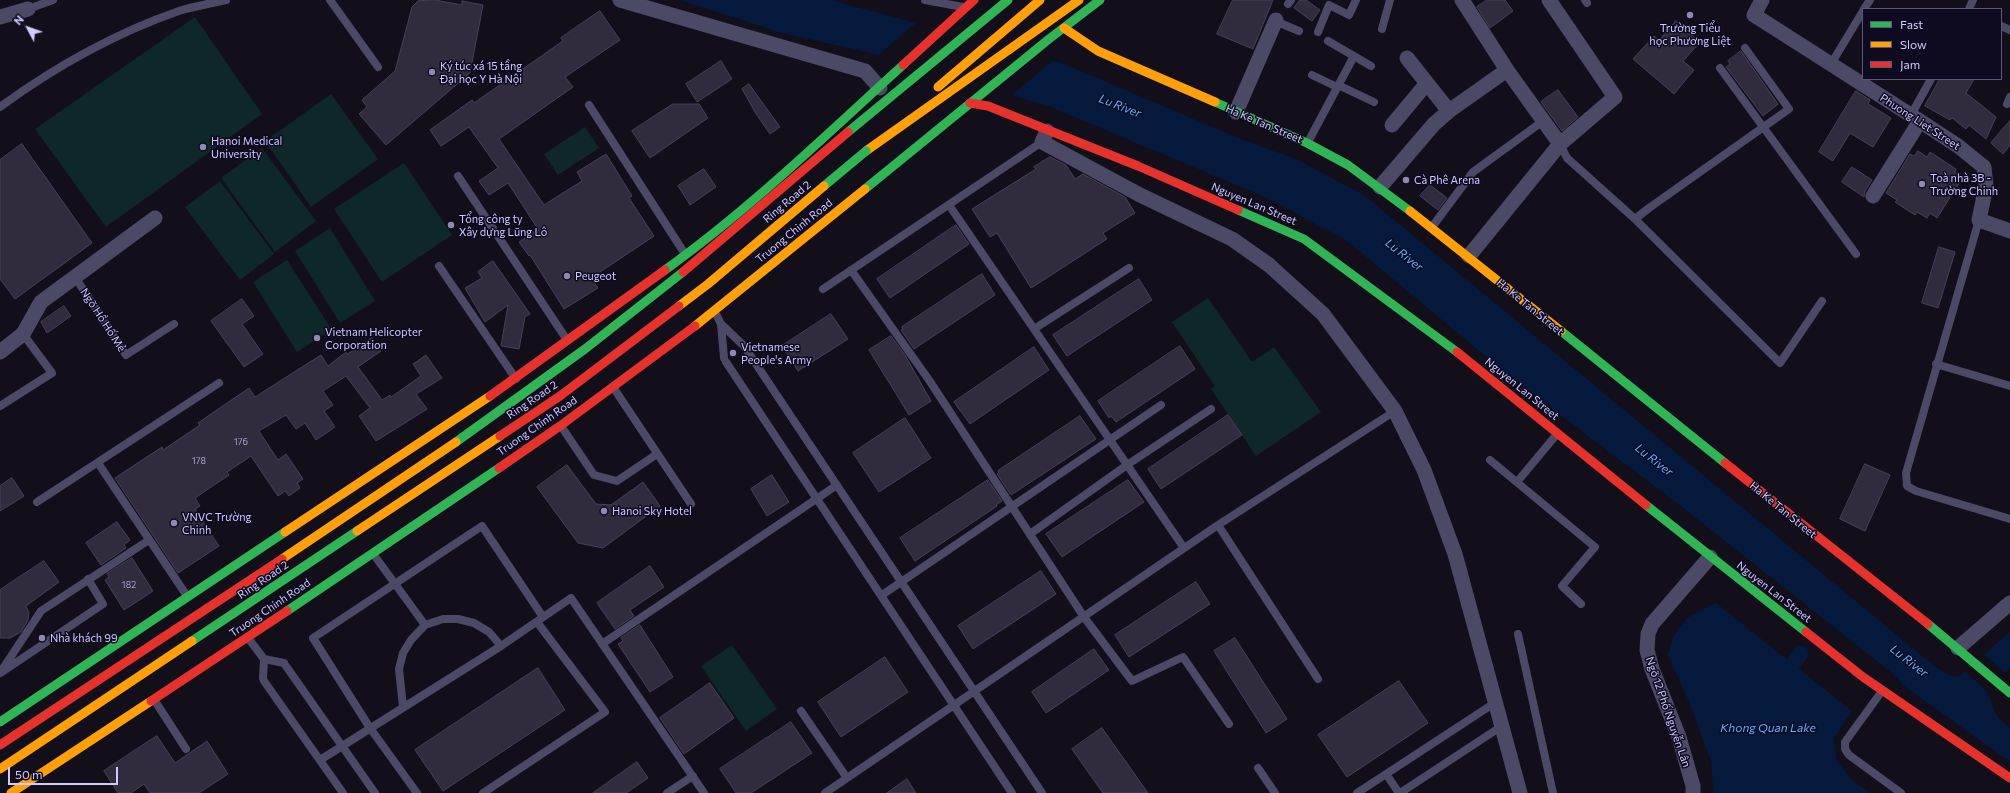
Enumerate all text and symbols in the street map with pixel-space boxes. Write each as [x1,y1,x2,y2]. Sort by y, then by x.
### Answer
north arrow [8,8,48,48]
legend [1862,8,2002,80]
marker: Trường Tiểu học Phương Liệt [1685,10,1695,20]
text: N [11,12,26,27]
text: Fast [1900,17,1923,31]
place label: Trường Tiểu học Phương Liệt [1649,21,1731,47]
text: Slow [1900,37,1927,51]
text: Jam [1900,57,1920,71]
place label: Ký túc xá 15 tầng Đại học Y Hà Nội [440,59,522,85]
marker: Ký túc xá 15 tầng Đại học Y Hà Nội [427,67,437,77]
water label: Lu River [1097,91,1143,121]
street label: Phuong Liet Street [1877,91,1963,153]
street label: Ha Ke Tan Street [1224,102,1304,146]
place label: Hanoi Medical University [211,134,282,160]
marker: Hanoi Medical University [198,142,208,152]
place label: Toà nhà 3B - Trường Chinh [1930,171,1998,197]
place label: Cà Phê Arena [1414,173,1480,187]
marker: Cà Phê Arena [1401,175,1411,185]
street label: Ring Road 2 [760,178,814,226]
marker: Toà nhà 3B - Trường Chinh [1917,179,1927,189]
street label: Nguyen Lan Street [1209,180,1299,228]
street label: Truong Chinh Road [753,196,835,266]
place label: Tổng công ty Xây dựng Lũng Lô [459,212,547,238]
marker: Tổng công ty Xây dựng Lũng Lô [446,220,456,230]
water label: Lu River [1382,236,1426,274]
place label: Peugeot [575,269,616,283]
marker: Peugeot [562,271,572,281]
street label: Ha Ke Tan Street [1494,276,1566,338]
street label: Ngõ Hồ Hố Mẻ [78,286,128,354]
place label: Vietnam Helicopter Corporation [325,325,422,351]
marker: Vietnam Helicopter Corporation [312,333,322,343]
place label: Vietnamese People's Army [741,340,812,366]
marker: Vietnamese People's Army [728,348,738,358]
street label: Nguyen Lan Street [1482,355,1562,423]
street label: Ring Road 2 [504,378,560,422]
street label: Truong Chinh Road [494,393,580,459]
house number: 176 [234,437,248,447]
water label: Lu River [1632,441,1676,479]
house number: 178 [192,456,206,466]
street label: Ha Ke Tan Street [1747,479,1819,541]
place label: Hanoi Sky Hotel [612,504,692,518]
marker: Hanoi Sky Hotel [599,506,609,516]
place label: VNVC Trường Chinh [182,510,252,536]
marker: VNVC Trường Chinh [169,518,179,528]
street label: Ring Road 2 [235,558,291,602]
street label: Nguyen Lan Street [1734,559,1814,625]
street label: Truong Chinh Road [227,576,313,640]
house number: 182 [122,580,136,590]
place label: Nhà khách 99 [50,631,118,645]
marker: Nhà khách 99 [37,633,47,643]
water label: Lu River [1887,642,1931,680]
street label: Ngõ 12 Phố Nguyễn Lân [1643,655,1693,769]
water label: Khong Quan Lake [1720,721,1816,735]
scale bar [10,759,120,785]
text: 50 m [15,767,43,781]

